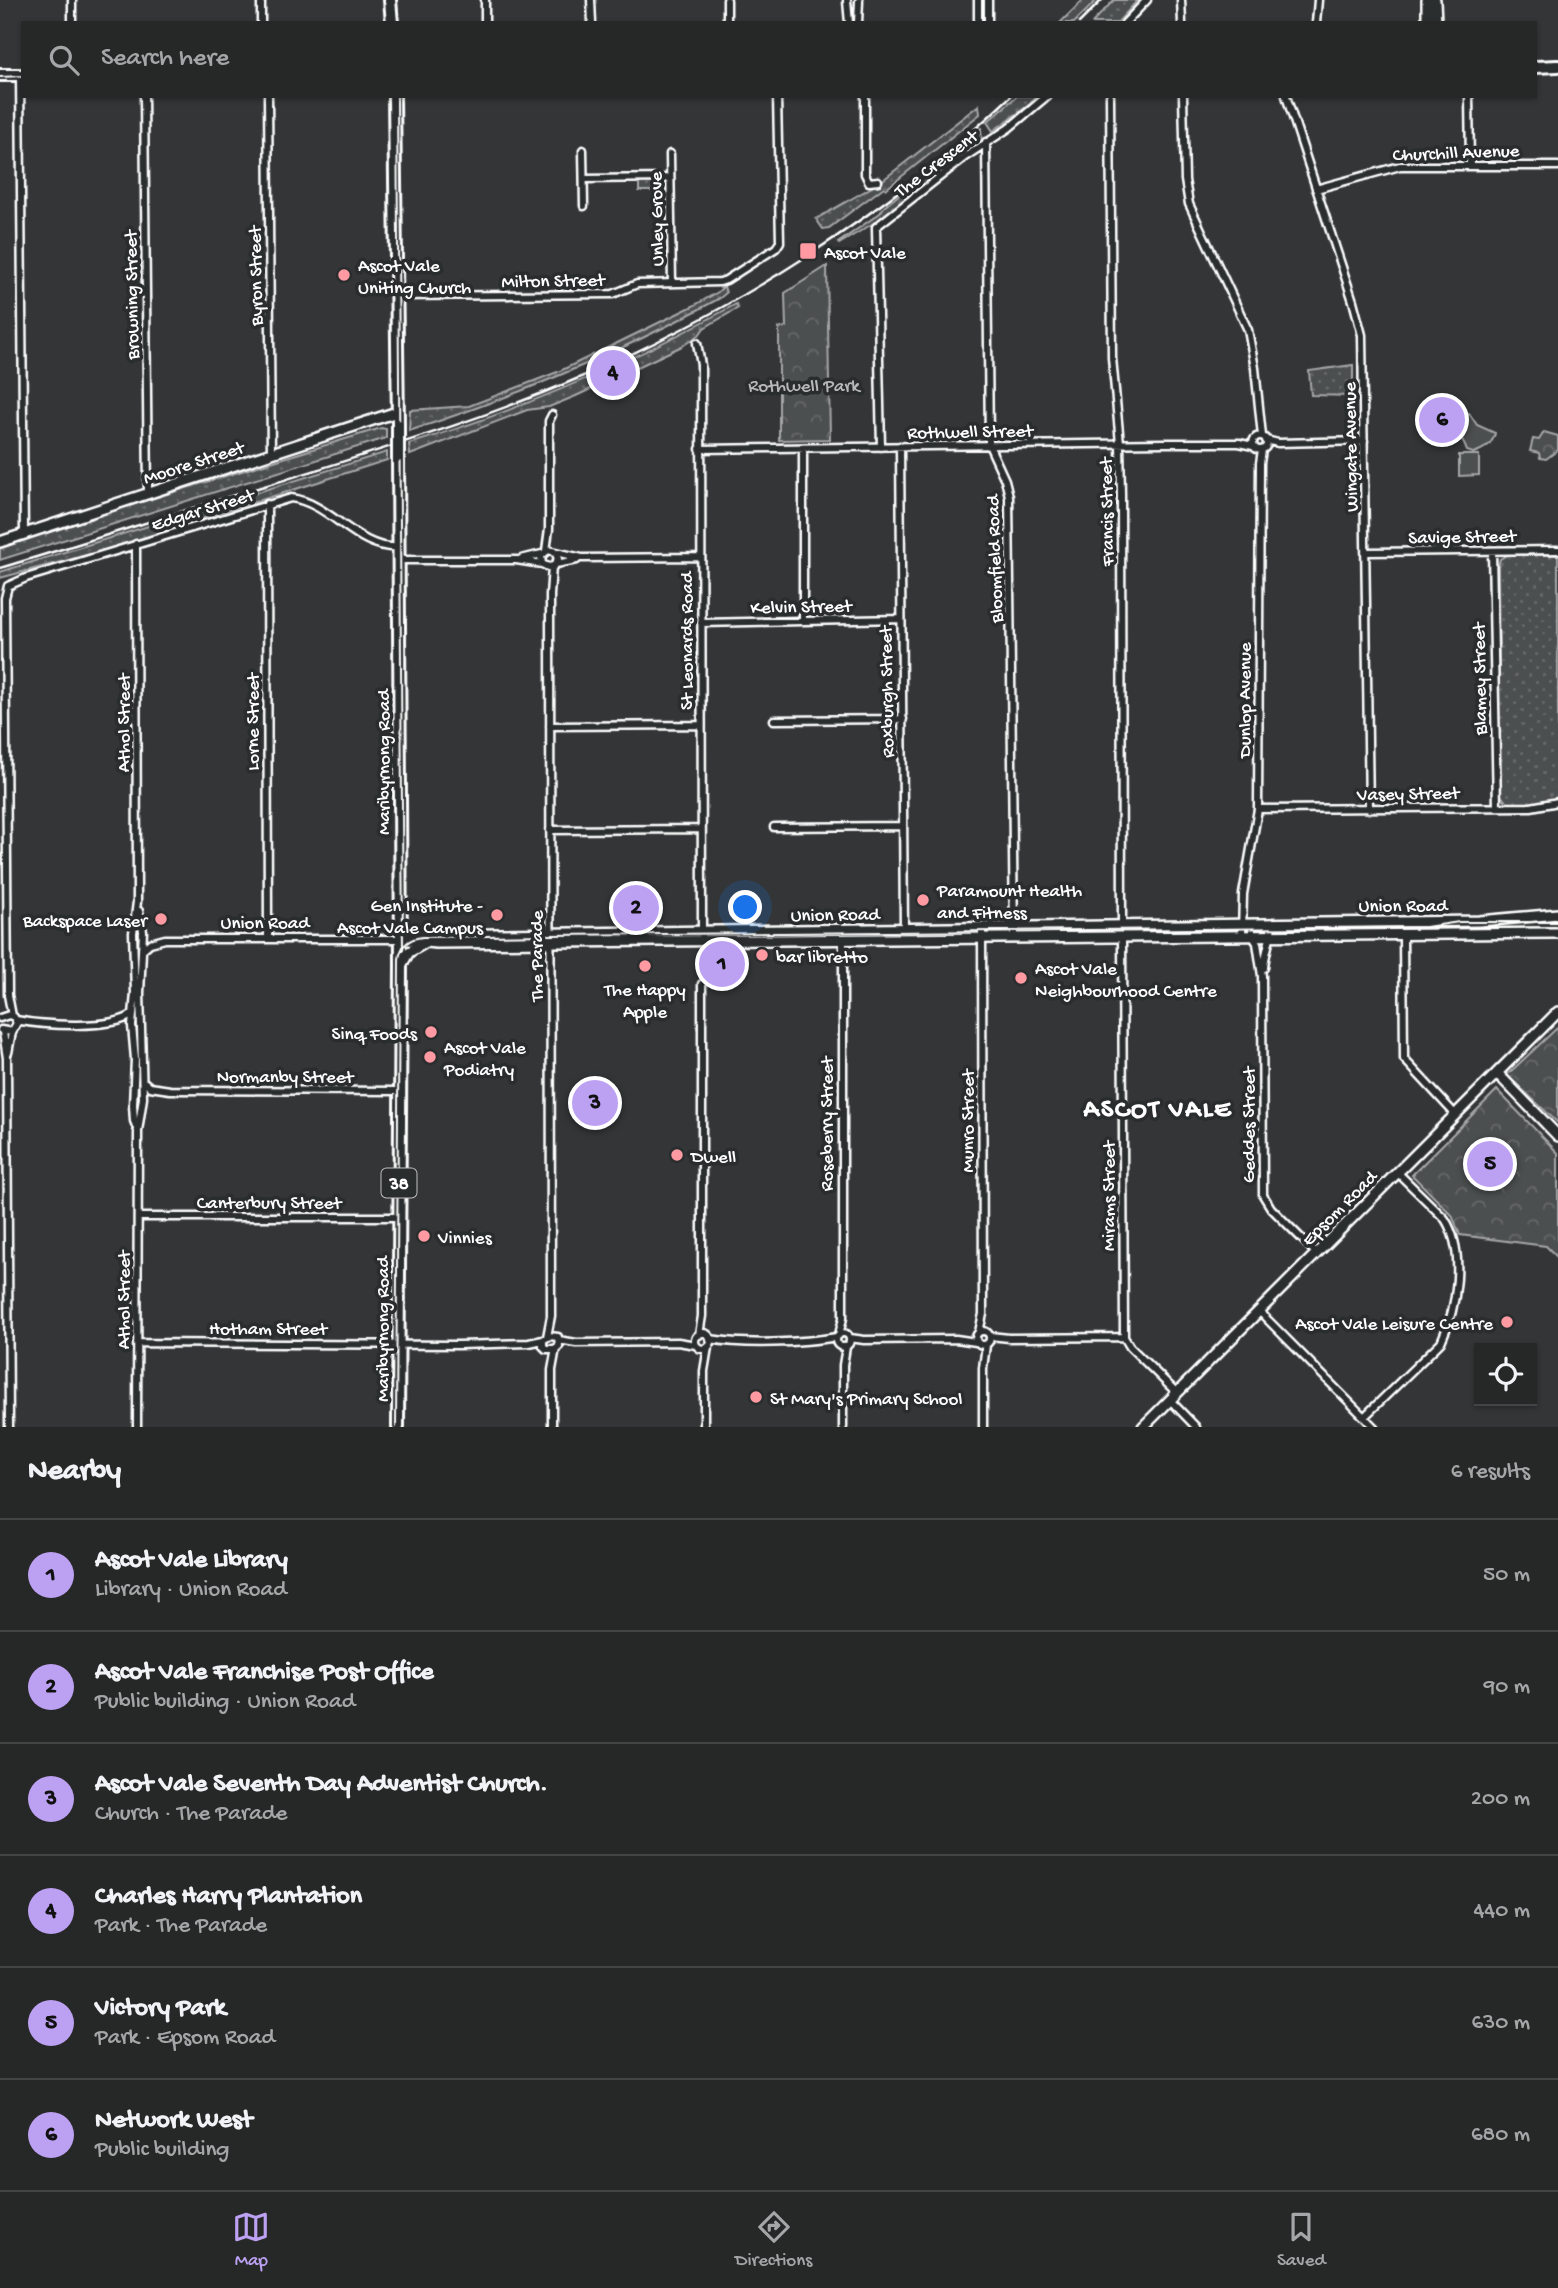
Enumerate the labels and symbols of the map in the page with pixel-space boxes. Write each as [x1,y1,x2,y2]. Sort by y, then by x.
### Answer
street label: The Crescent [890,125,985,204]
street label: Churchill Avenue [1392,141,1520,168]
street label: Unley Grove [646,171,671,266]
street label: Byron Street [245,224,270,327]
street label: Browning Street [121,228,146,361]
marker: Ascot Vale [798,241,818,261]
place label: Ascot Vale [824,243,906,266]
place label: Ascot Vale Uniting Church [358,256,471,301]
marker: Ascot Vale Uniting Church [336,267,352,283]
street label: Milton Street [501,270,607,295]
pin: 4 [590,347,636,399]
park label: Rothwell Park [748,376,861,399]
street label: Wingate Avenue [1340,382,1365,512]
pin: 6 [1419,394,1465,446]
street label: Rothwell Street [907,421,1035,446]
street label: Moore Street [141,437,250,491]
street label: Francis Street [1096,455,1121,568]
street label: Edgar Street [149,484,259,538]
street label: Bloomfield Road [983,493,1010,624]
street label: Savige Street [1408,526,1518,551]
street label: St Leonards Road [677,570,700,710]
street label: Kelvin Street [750,596,854,621]
street label: Blamey Street [1469,620,1494,736]
street label: Roxburgh Street [876,624,901,758]
street label: Dunlop Avenue [1235,642,1258,760]
street label: Lorne Street [243,671,266,771]
street label: Athol Street [114,672,137,772]
street label: Maribyrnong Road [374,687,397,835]
street label: Vasey Street [1356,783,1462,808]
place label: Paramount Health and Fitness [936,881,1082,926]
pin: 2 [613,882,659,934]
your location [728,890,762,924]
marker: Paramount Health and Fitness [915,892,931,908]
place label: Gen Institute - Ascot Vale Campus [337,896,484,941]
street label: Union Road [1359,896,1449,919]
street label: Union Road [790,904,882,929]
marker: Gen Institute - Ascot Vale Campus [489,907,505,923]
street label: The Parade [527,910,550,1003]
place label: Backspace Laser [22,911,149,934]
marker: Backspace Laser [153,911,169,927]
street label: Union Road [221,913,311,936]
pin: 1 [699,938,745,990]
marker: bar libretto [754,947,770,963]
place label: bar libretto [776,947,868,970]
marker: The Happy Apple [637,958,653,974]
place label: Ascot Vale Neighbourhood Centre [1035,959,1217,1004]
marker: Ascot Vale Neighbourhood Centre [1013,970,1029,986]
place label: The Happy Apple [603,980,686,1025]
place label: Sinq Foods [332,1024,418,1047]
marker: Sinq Foods [423,1024,439,1040]
place label: Ascot Vale Podiatry [443,1038,526,1083]
marker: Ascot Vale Podiatry [422,1049,438,1065]
street label: Roseberry Street [817,1055,840,1191]
street label: Geddes Street [1239,1065,1262,1183]
street label: Normanby Street [217,1067,356,1090]
street label: Munro Street [958,1067,981,1172]
pin: 3 [572,1077,618,1129]
district label: ASCOT VALE [1083,1096,1232,1127]
pin: 5 [1467,1138,1513,1190]
street label: Mirams Street [1099,1139,1122,1251]
marker: Dwell [669,1147,685,1163]
place label: Dwell [689,1147,736,1170]
street label: Epsom Road [1298,1166,1384,1252]
road number: 38 [382,1168,416,1198]
street label: Canterbury Street [197,1193,343,1216]
marker: Vinnies [416,1228,432,1244]
place label: Vinnies [437,1228,493,1251]
street label: Athol Street [114,1249,137,1349]
street label: Maribyrnong Road [373,1254,396,1402]
place label: Ascot Vale Leisure Centre [1295,1314,1493,1337]
marker: Ascot Vale Leisure Centre [1499,1314,1515,1330]
street label: Hotham Street [209,1319,329,1342]
marker: St Mary's Primary School [748,1389,764,1405]
place label: St Mary's Primary School [770,1389,963,1412]

